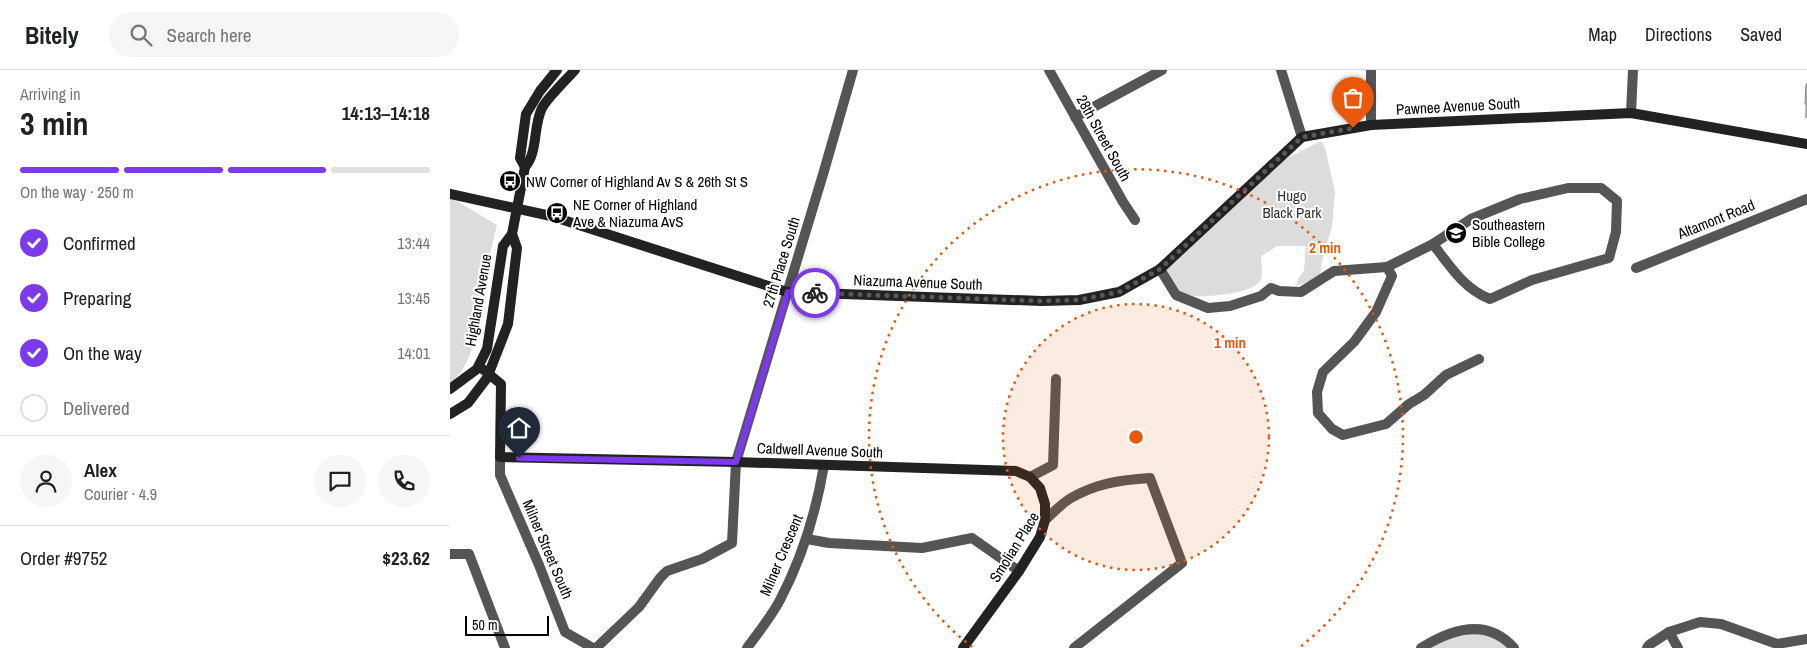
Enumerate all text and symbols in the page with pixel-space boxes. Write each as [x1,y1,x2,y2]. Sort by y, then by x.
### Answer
search box [109,12,459,57]
text: Bitely [25,19,79,51]
icon: search [127,21,155,49]
text: Search here [167,22,251,48]
text: Map [1588,22,1617,47]
text: Directions [1645,22,1712,47]
text: Saved [1740,22,1782,47]
pin [1332,77,1374,128]
text: Arriving in [20,83,81,105]
icon: bag [1339,84,1367,112]
street label: 28th Street South [1072,91,1136,185]
street label: Pawnee Avenue South [1395,92,1521,120]
text: 14:13–14:18 [342,100,430,126]
text: 3 min [20,102,89,145]
bus stop icon: NW Corner of Highland Av S & 26th St S [498,169,522,193]
place label: NW Corner of Highland Av S & 26th St S [526,171,748,192]
text: On the way · 250 m [20,181,134,203]
park label: Hugo Black Park [1263,185,1322,223]
place label: NE Corner of Highland Ave & Niazuma AvS [572,194,697,232]
street label: Altamont Road [1673,194,1758,244]
bus stop icon: NE Corner of Highland Ave & Niazuma AvS [545,201,569,225]
street label: 27th Place South [757,214,805,310]
place label: Southeastern Bible College [1472,214,1545,252]
school or university icon: Southeastern Bible College [1444,221,1468,245]
icon: check [20,229,48,257]
text: Confirmed [63,230,136,256]
text: 13:44 [397,232,430,254]
text: 2 min [1309,237,1341,258]
street label: Highland Avenue [460,252,496,348]
courier [790,268,840,318]
street label: Niazuma Avenue South [853,269,983,295]
icon: bike [801,279,829,307]
icon: check [20,284,48,312]
text: Preparing [63,285,131,311]
text: 13:45 [397,287,430,309]
text: 1 min [1214,332,1246,353]
icon: check [20,339,48,367]
text: On the way [63,340,142,366]
text: 14:01 [397,342,430,364]
text: Delivered [63,395,130,421]
pin [498,407,540,458]
icon: home [505,414,533,442]
centre of rings [1127,428,1145,446]
street label: Caldwell Avenue South [757,437,883,463]
button: person [20,455,72,507]
button: chat [314,455,366,507]
button: phone [378,455,430,507]
text: Alex [84,457,117,483]
text: Courier · 4.9 [84,483,157,505]
street label: Milner Street South [518,496,578,602]
street label: Smolian Place [984,508,1044,586]
street label: Milner Crescent [754,510,808,599]
text: Order #9752 [20,545,107,571]
text: $23.62 [382,545,430,571]
scale bar [465,613,549,636]
text: 50 m [472,616,498,634]

